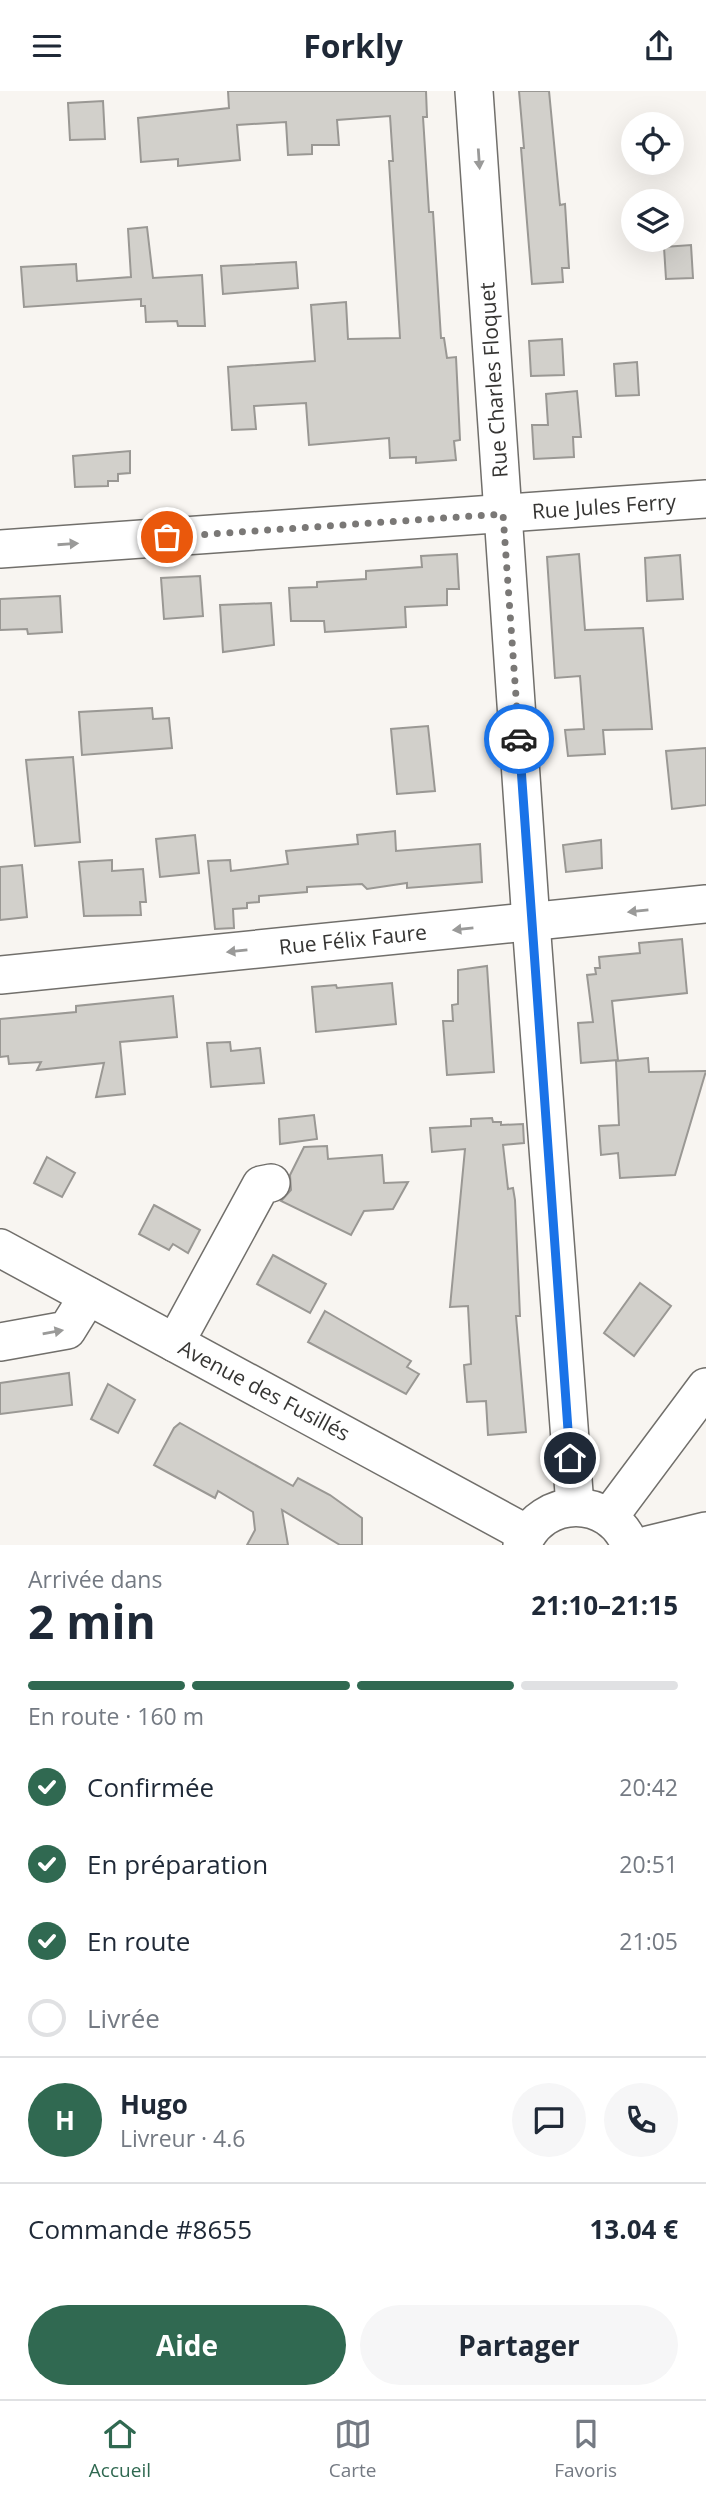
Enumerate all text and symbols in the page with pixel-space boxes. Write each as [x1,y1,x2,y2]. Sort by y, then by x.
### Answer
text: Forkly [303,24,403,67]
icon: menu [28,27,66,65]
icon: share [640,27,678,65]
map controls [621,112,684,252]
button: locate [621,112,684,175]
one-way arrow [473,148,484,170]
button: layers [621,189,684,252]
street label: Rue Charles Floquet [472,281,514,479]
street label: Rue Jules Ferry [531,487,677,525]
pin [137,507,197,567]
icon: bag [148,518,186,556]
one-way arrow [57,538,79,549]
courier [484,704,554,774]
icon: car [500,720,538,758]
one-way arrow [627,906,649,917]
street label: Rue Félix Faure [278,917,428,961]
one-way arrow [452,923,474,934]
one-way arrow [225,946,247,957]
one-way arrow [42,1326,64,1337]
street label: Avenue des Fusillés [174,1333,355,1447]
pin [540,1428,600,1488]
icon: home [551,1439,589,1477]
text: Arrivée dans [28,1563,162,1595]
text: 21:10–21:15 [531,1587,678,1623]
text: 2 min [28,1590,156,1652]
text: En route · 160 m [28,1700,204,1732]
icon: check [28,1768,66,1806]
text: Confirmée [87,1769,214,1805]
text: 20:42 [619,1771,678,1803]
icon: check [28,1845,66,1883]
text: En préparation [87,1846,268,1882]
text: 20:51 [619,1848,678,1880]
icon: check [28,1922,66,1960]
text: En route [87,1923,190,1959]
text: 21:05 [619,1925,678,1957]
text: Livrée [87,2000,160,2036]
button: chat [512,2083,586,2157]
button: phone [604,2083,678,2157]
text: Hugo [120,2086,188,2122]
text: H [55,2102,75,2138]
text: Livreur · 4.6 [120,2122,245,2154]
text: Commande #8655 [28,2211,252,2247]
text: 13.04 € [590,2211,678,2247]
button: Aide [28,2305,346,2385]
button: Partager [360,2305,678,2385]
tab: Accueil [89,2415,151,2483]
tab: Carte [329,2415,376,2483]
tab: Favoris [554,2415,617,2483]

